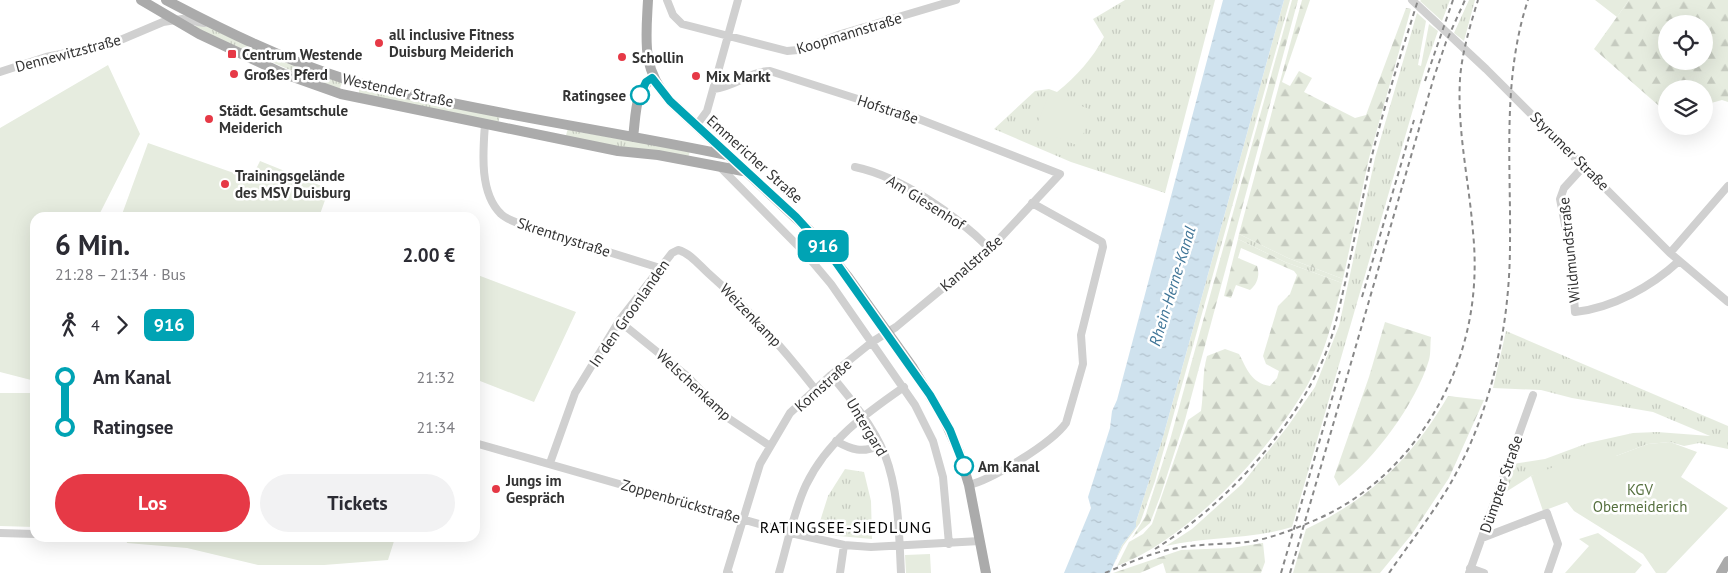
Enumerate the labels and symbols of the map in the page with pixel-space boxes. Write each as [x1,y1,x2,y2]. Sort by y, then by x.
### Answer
street label: Koopmannstraße [794,8,904,58]
place label: all inclusive Fitness Duisburg Meiderich [389,25,514,61]
street label: Dennewitzstraße [13,30,123,76]
marker: all inclusive Fitness Duisburg Meiderich [373,37,385,49]
place label: Centrum Westende [242,45,363,64]
marker: Centrum Westende [226,48,238,60]
place label: Schollin [632,48,684,67]
marker: Schollin [616,51,628,63]
place label: Großes Pferd [244,65,328,84]
place label: Mix Markt [706,67,771,86]
marker: Großes Pferd [228,68,240,80]
street label: Westender Straße [341,69,455,111]
marker: Mix Markt [690,70,702,82]
marker: Ratingsee [630,85,650,105]
place label: Ratingsee [563,86,626,105]
street label: Hofstraße [855,90,921,128]
place label: Städt. Gesamtschule Meiderich [219,101,349,137]
street label: Styrumer Straße [1526,107,1614,195]
street label: Emmericher Straße [703,111,807,207]
marker: Städt. Gesamtschule Meiderich [203,113,215,125]
place label: Trainingsgelände des MSV Duisburg [235,166,351,202]
street label: Am Giesenhof [883,170,970,234]
marker: Trainingsgelände des MSV Duisburg [219,178,231,190]
street label: Wildmundstraße [1554,196,1584,304]
street label: Skrentnystraße [515,213,613,261]
water label: Rhein-Herne-Kanal [1144,223,1200,348]
line badge: 916 [794,230,852,262]
street label: Kanalstraße [936,231,1006,295]
street label: In den Groonlanden [585,256,673,370]
street label: Weizenkamp [716,279,786,351]
street label: Welschenkamp [652,345,736,425]
street label: Kornstraße [791,354,855,416]
street label: Untergard [842,395,892,459]
street label: Dümpter Straße [1475,433,1527,535]
marker: Am Kanal [954,456,974,476]
place label: Am Kanal [978,457,1040,476]
place label: Jungs im Gespräch [505,471,565,507]
street label: Zoppenbrückstraße [619,475,743,527]
park label: KGV Obermeiderich [1593,480,1687,516]
marker: Jungs im Gespräch [490,483,502,495]
district label: RATINGSEE-SIEDLUNG [760,517,932,537]

